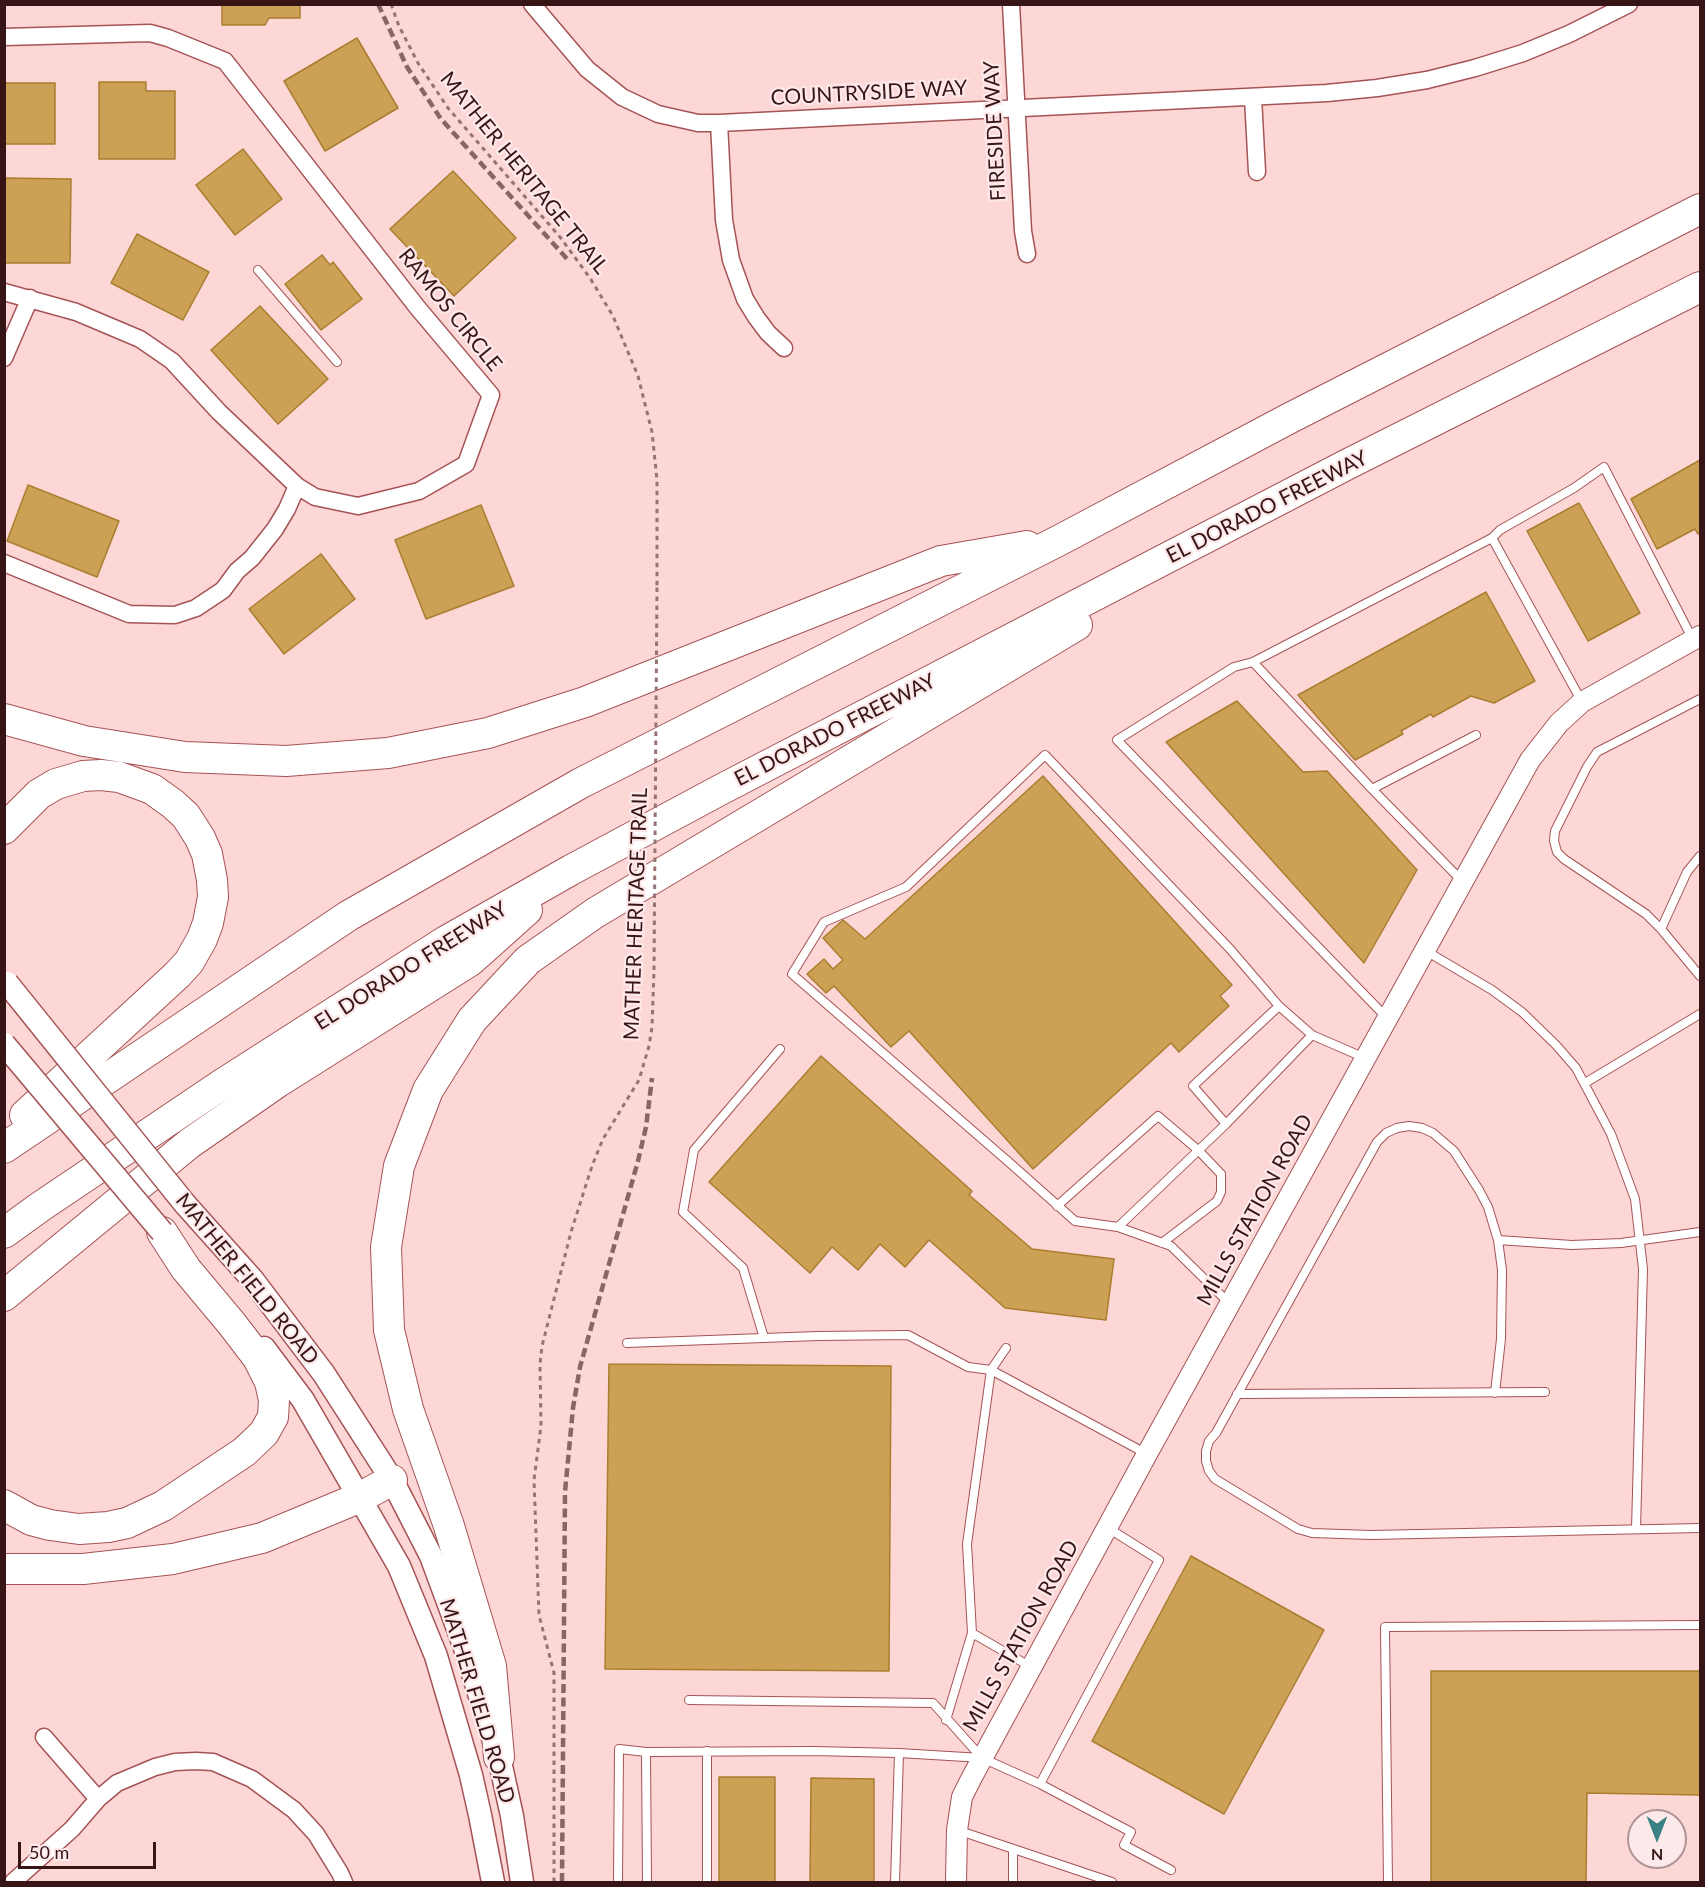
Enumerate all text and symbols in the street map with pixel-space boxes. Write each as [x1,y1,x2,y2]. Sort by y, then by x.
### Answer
street label: FIRESIDE WAY [979,60,1011,202]
street label: MATHER HERITAGE TRAIL [435,67,613,279]
street label: COUNTRYSIDE WAY [770,75,968,111]
street label: RAMOS CIRCLE [393,244,507,376]
street label: EL DORADO FREEWAY [1162,445,1372,569]
street label: EL DORADO FREEWAY [730,668,940,792]
street label: MATHER HERITAGE TRAIL [619,787,653,1041]
street label: EL DORADO FREEWAY [310,896,512,1036]
street label: MILLS STATION ROAD [1192,1110,1318,1310]
street label: MATHER FIELD ROAD [170,1188,324,1370]
street label: MILLS STATION ROAD [958,1536,1084,1736]
street label: MATHER FIELD ROAD [434,1595,520,1807]
north arrow [1627,1809,1687,1869]
scale bar [21,1830,159,1868]
text: 50 m [29,1841,69,1863]
text: N [1651,1846,1663,1865]

